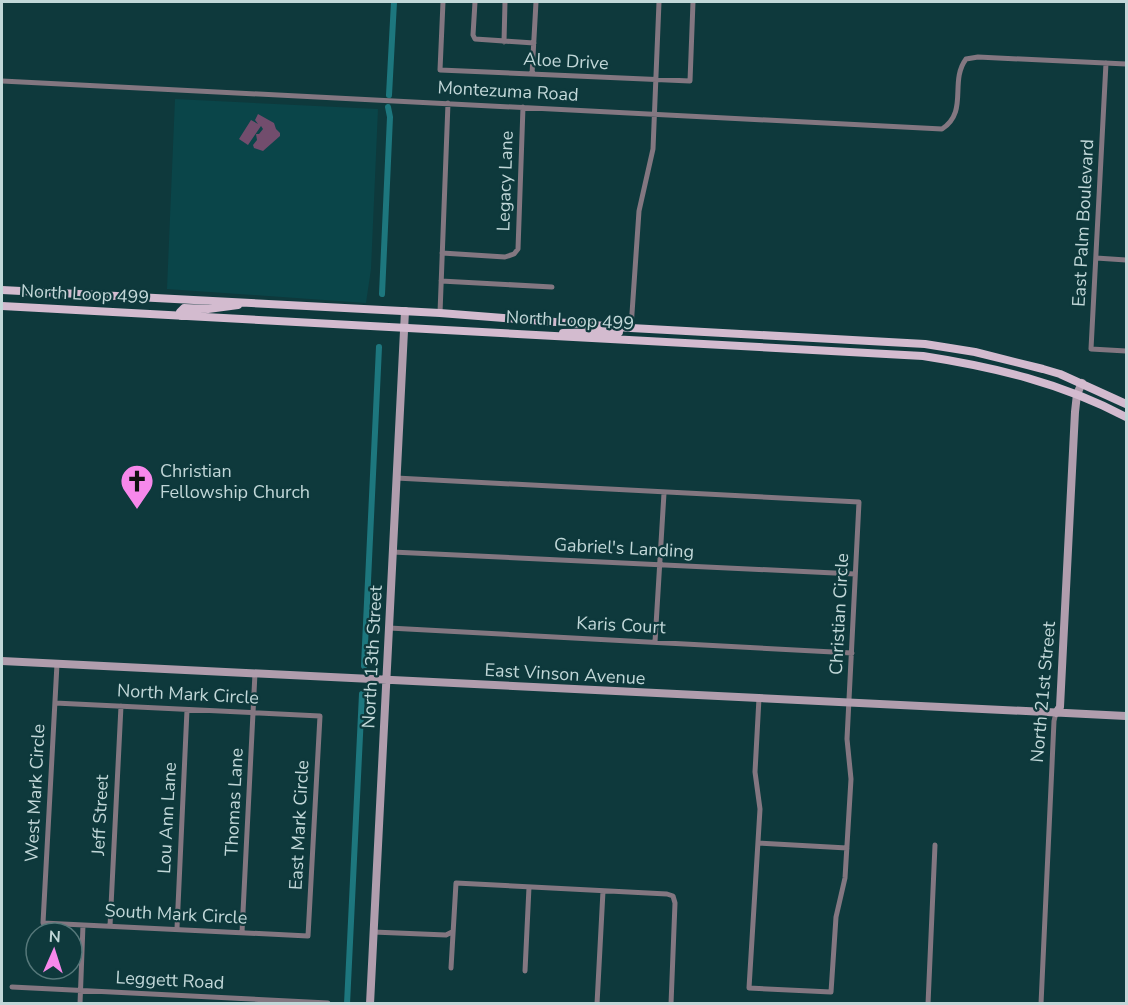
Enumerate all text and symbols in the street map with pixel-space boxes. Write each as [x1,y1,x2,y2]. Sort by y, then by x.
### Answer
street label: Aloe Drive [523,47,609,75]
street label: Montezuma Road [437,75,579,107]
street label: Legacy Lane [491,130,519,232]
street label: East Palm Boulevard [1067,139,1099,307]
street label: North Loop 499 [20,279,150,309]
street label: North Loop 499 [505,305,635,335]
place label: Christian Fellowship Church [160,459,310,504]
church icon: Christian Fellowship Church [119,463,155,510]
street label: Gabriel's Landing [553,532,695,564]
street label: Christian Circle [824,552,854,676]
street label: North 13th Street [356,584,388,729]
street label: Karis Court [576,611,667,639]
street label: North 21st Street [1025,620,1061,764]
street label: East Vinson Avenue [484,658,646,690]
street label: North Mark Circle [116,678,260,710]
street label: West Mark Circle [19,723,51,863]
street label: Thomas Lane [219,747,249,857]
street label: East Mark Circle [284,759,314,891]
street label: Lou Ann Lane [152,762,182,874]
street label: Jeff Street [86,773,114,857]
street label: South Mark Circle [104,898,248,930]
north arrow [24,921,84,981]
text: N [48,926,61,948]
street label: Leggett Road [115,965,225,995]

